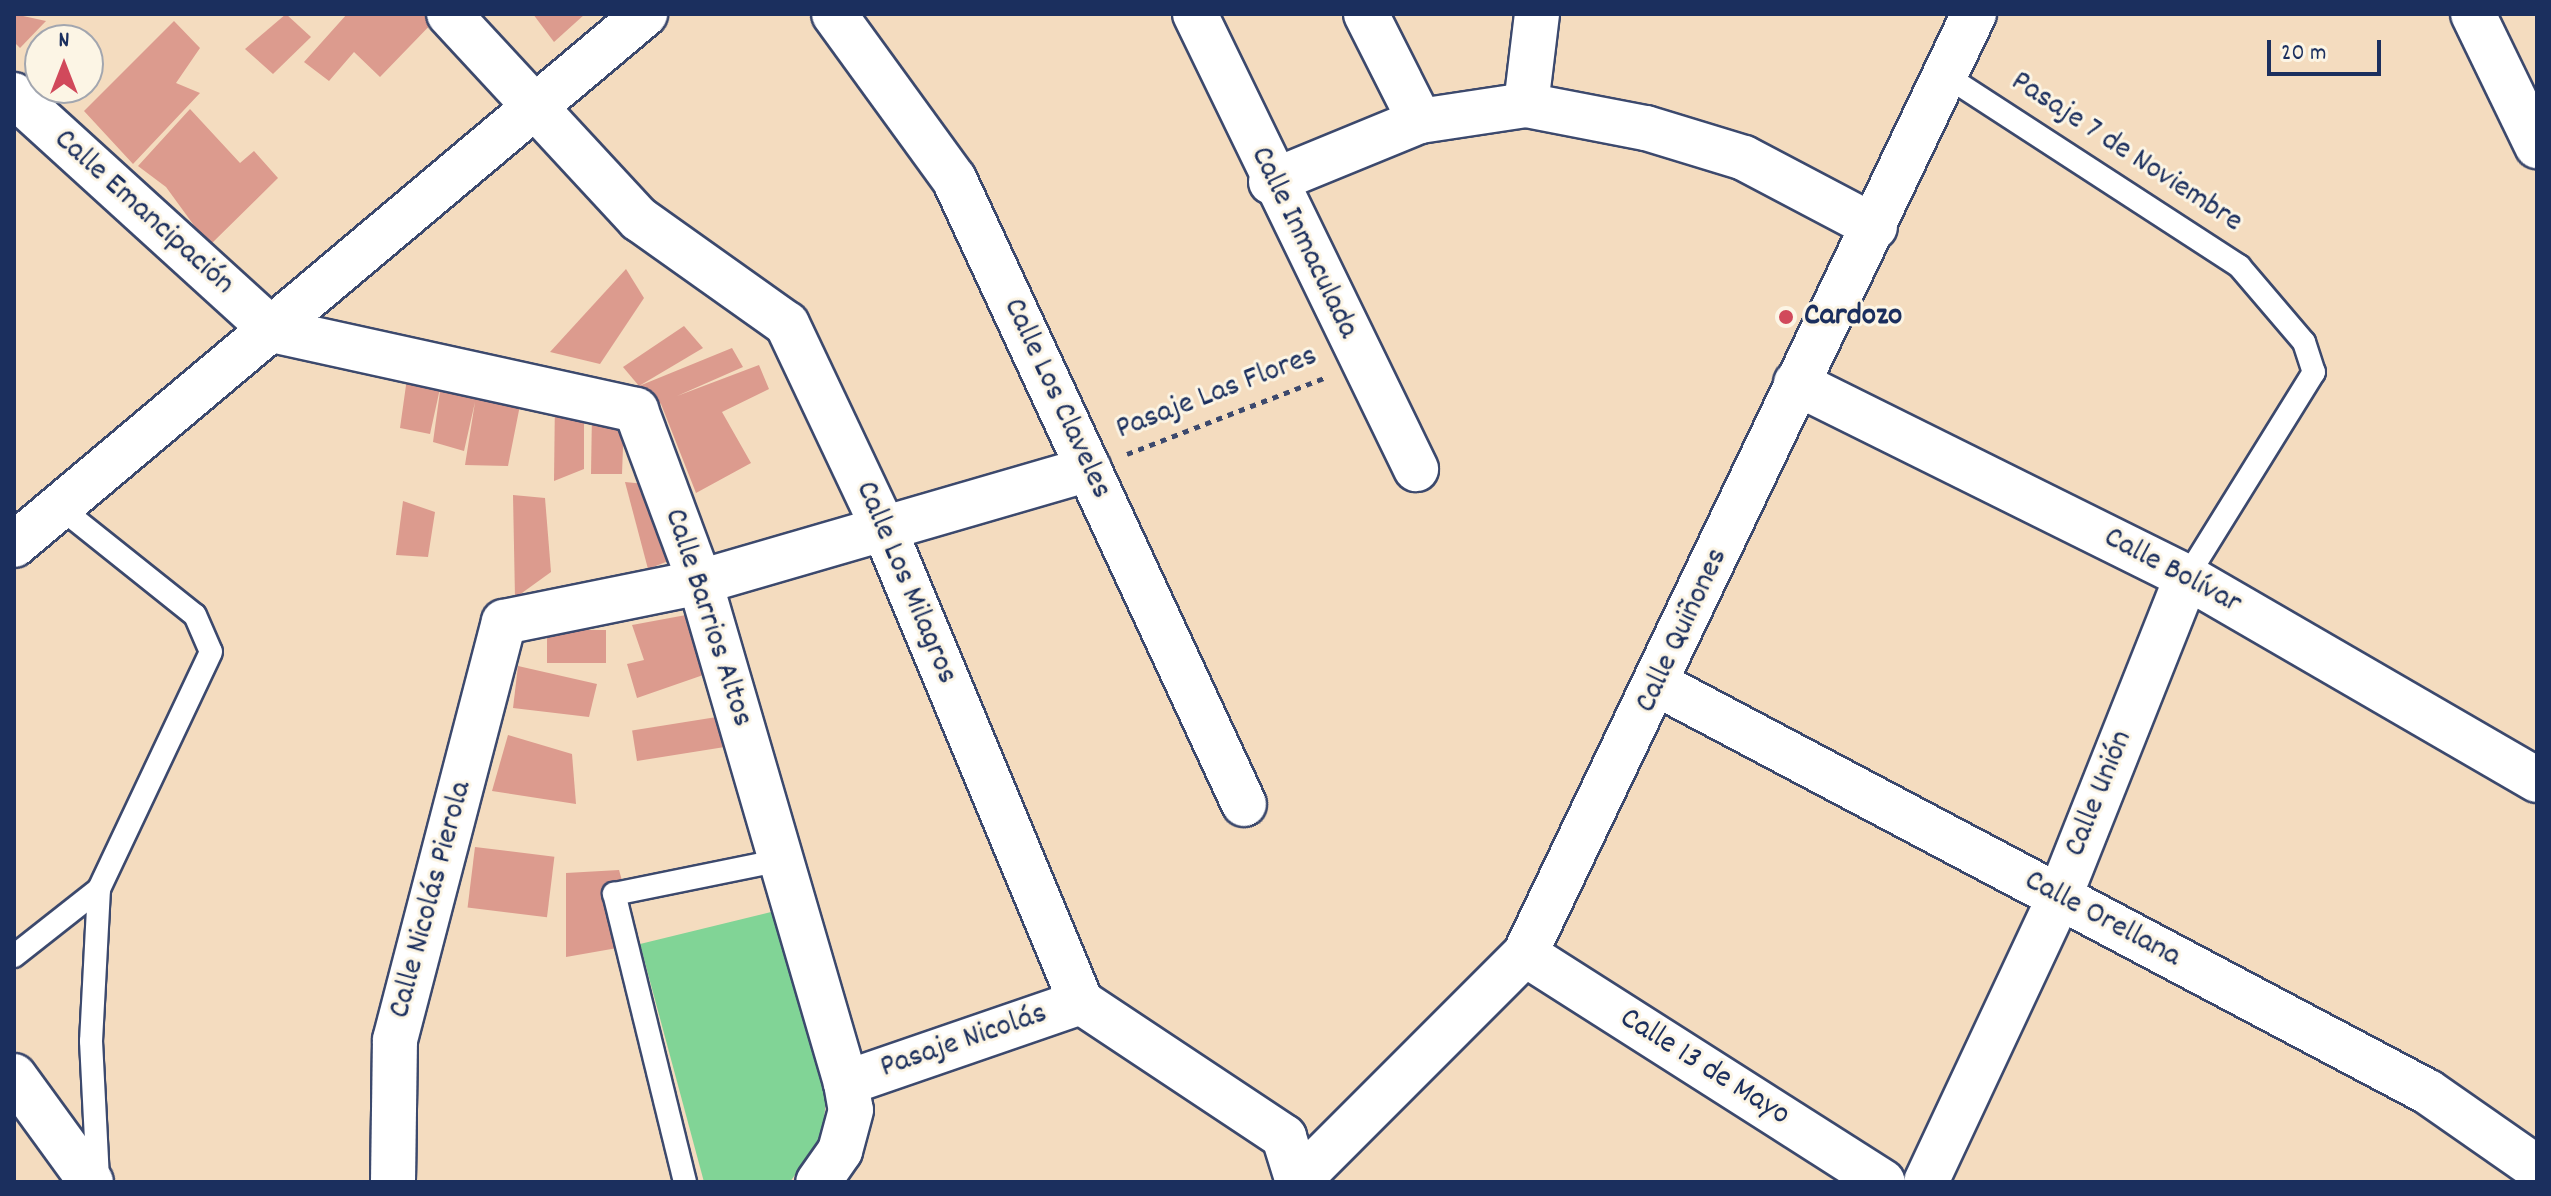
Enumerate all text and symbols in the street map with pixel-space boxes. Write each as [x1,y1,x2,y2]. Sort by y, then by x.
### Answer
north arrow [24,24,104,104]
scale bar [2271,24,2385,74]
text: N [59,26,69,57]
text: 20 m [2281,37,2327,71]
street label: Pasaje 7 de Noviembre [2003,64,2249,242]
street label: Calle Emancipación [45,122,241,304]
street label: Calle Inmaculada [1240,141,1366,345]
street label: Calle Los Claveles [993,293,1119,505]
place label: Cardozo [1804,298,1902,336]
marker: Cardozo [1775,306,1797,328]
street label: Pasaje Las Flores [1111,338,1323,450]
street label: Calle Los Milagros [845,476,965,690]
street label: Calle Barrios Altos [654,504,760,732]
street label: Calle Bolívar [2097,520,2247,624]
street label: Calle Quiñones [1628,543,1738,719]
street label: Calle Unión [2057,725,2143,863]
street label: Calle Nicolás Pierola [382,777,482,1023]
street label: Calle Orellana [2017,863,2187,977]
street label: Pasaje Nicolás [876,996,1052,1088]
street label: Calle 13 de Mayo [1612,1000,1796,1136]

